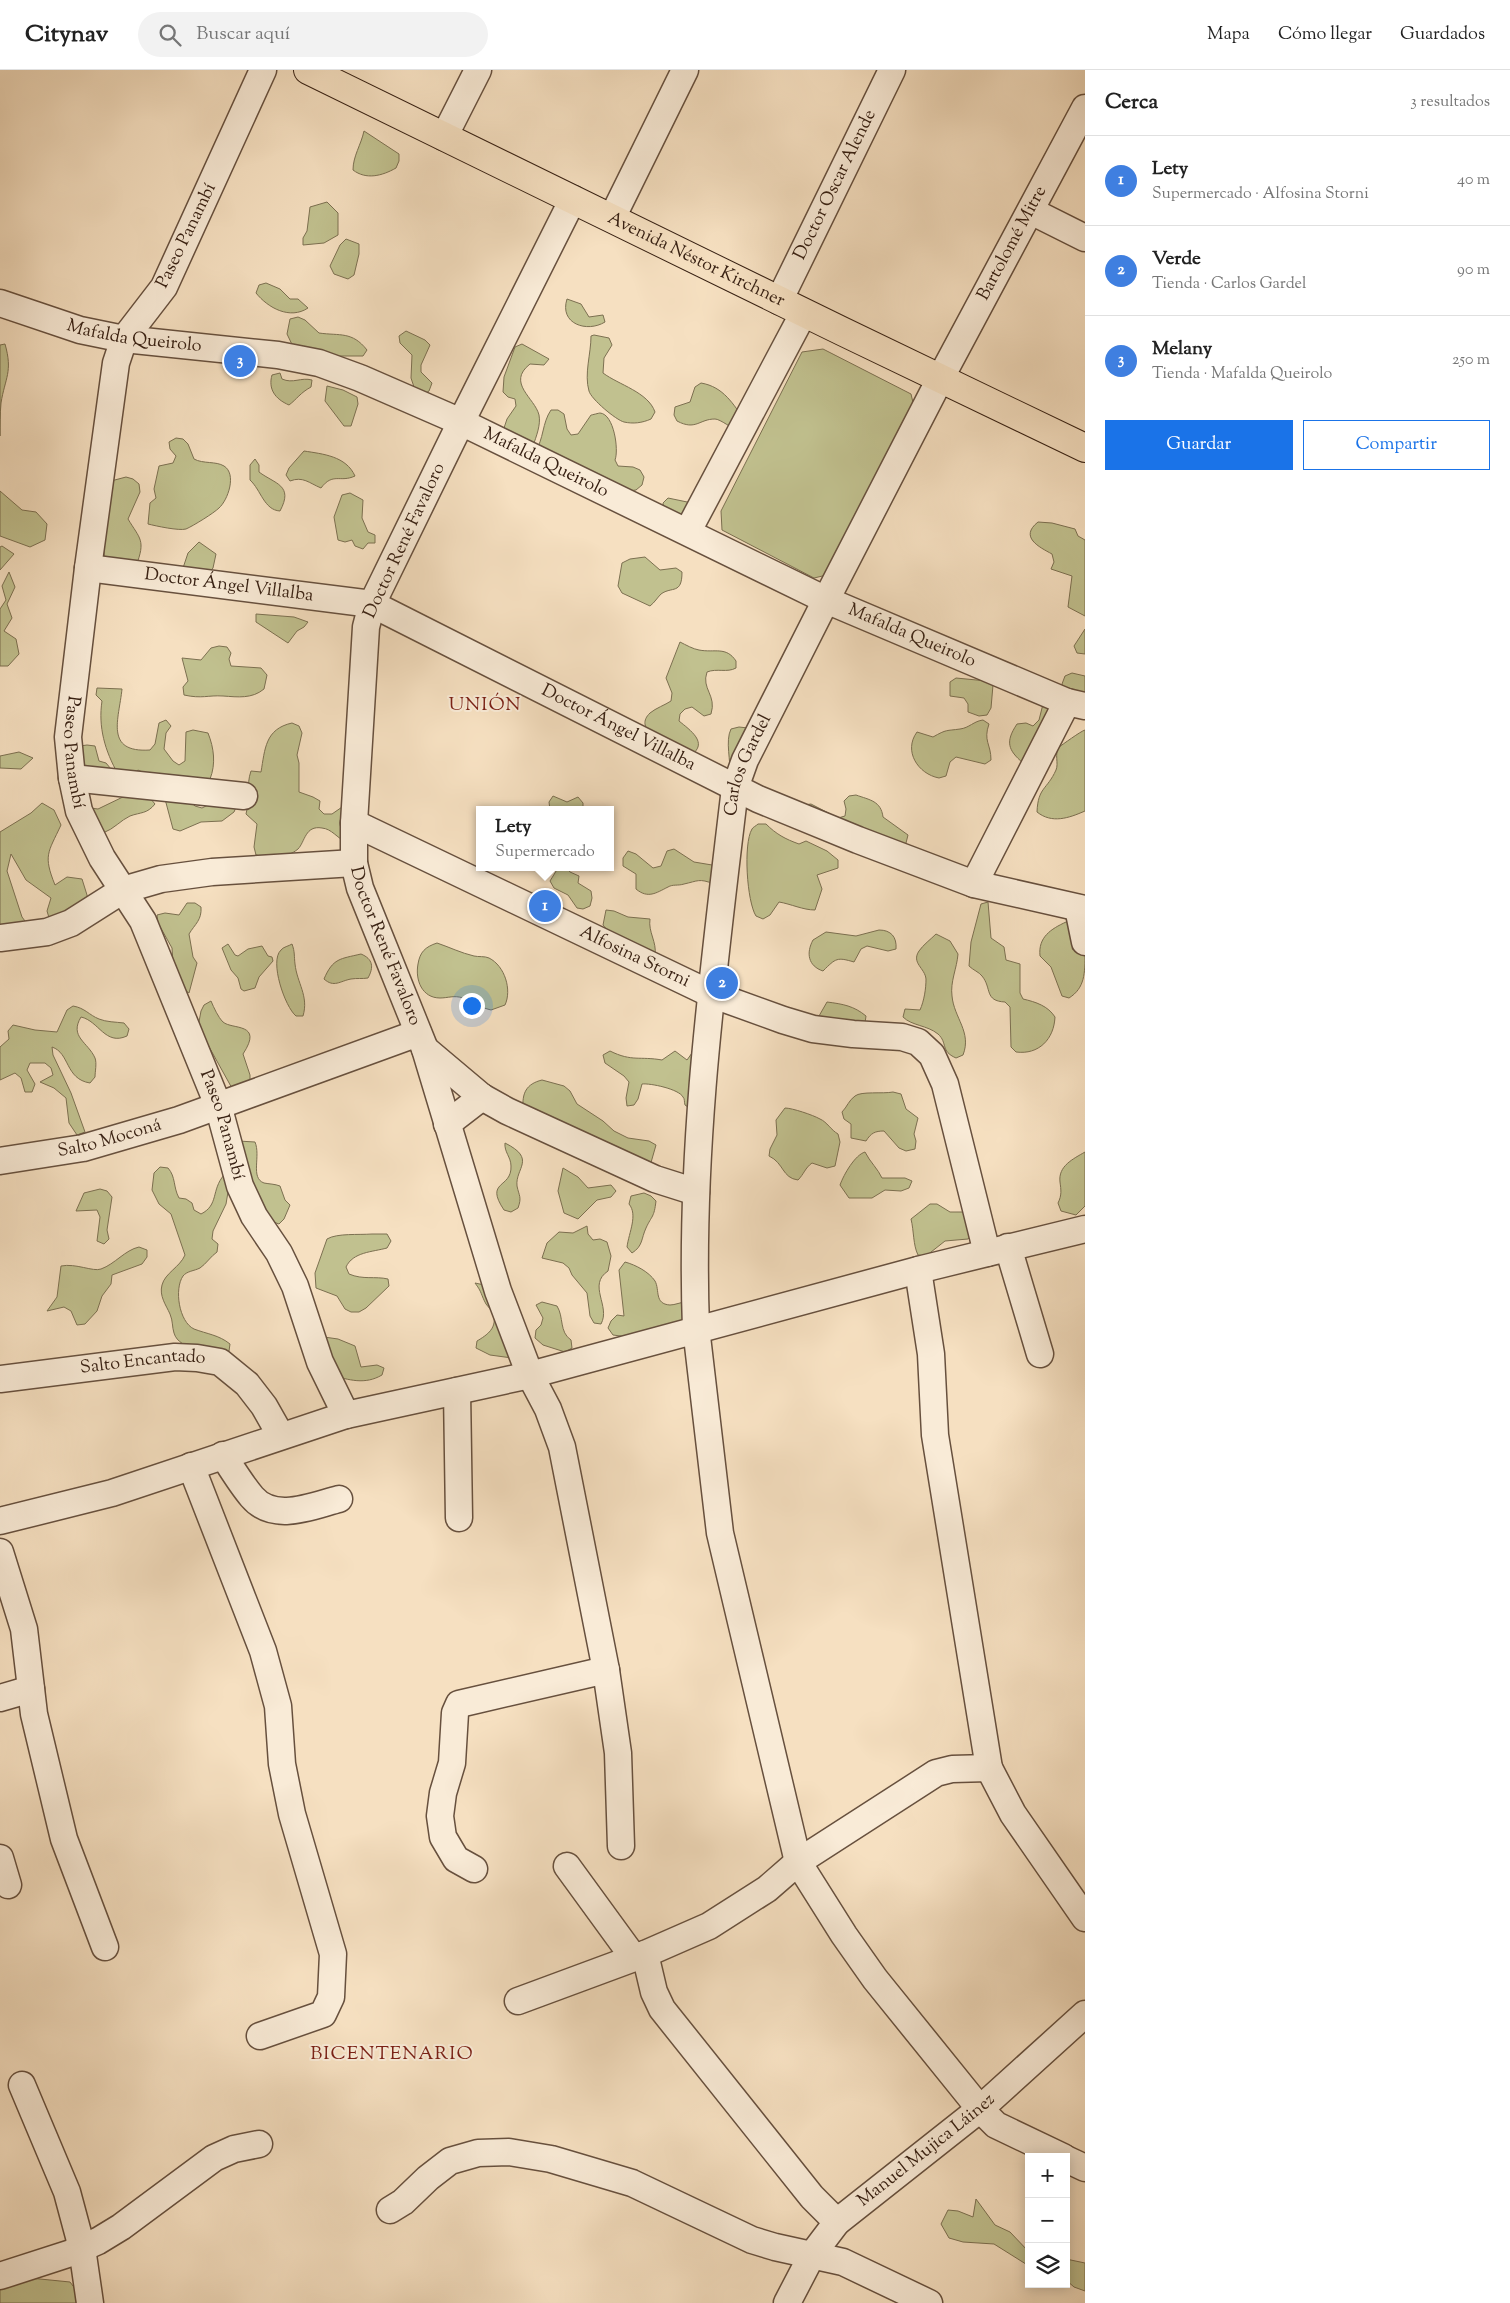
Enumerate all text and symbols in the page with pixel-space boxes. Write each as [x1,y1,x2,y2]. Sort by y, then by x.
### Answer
search box [138,12,488,57]
text: Citynav [25,18,108,52]
icon: search [156,21,184,49]
text: Buscar aquí [196,21,290,48]
text: Mapa [1207,22,1250,48]
text: Cómo llegar [1278,22,1372,48]
text: Guardados [1400,22,1485,48]
text: Cerca [1105,88,1158,118]
text: 3 resultados [1410,91,1490,114]
street label: Doctor Oscar Alende [788,105,884,265]
text: Lety [1152,156,1188,183]
text: 1 [1118,169,1124,192]
text: 40 m [1457,169,1490,192]
street label: Paseo Panambí [150,179,224,293]
street label: Bartolomé Mitre [971,182,1054,305]
text: Supermercado · Alfosina Storni [1152,183,1369,206]
street label: Avenida Néstor Kirchner [603,206,789,314]
text: Verde [1152,246,1201,273]
text: 2 [1117,259,1125,282]
text: 90 m [1457,259,1490,282]
text: Tienda · Carlos Gardel [1152,273,1306,296]
street label: Mafalda Queirolo [63,313,203,360]
text: Melany [1152,336,1212,363]
pin: 3 [224,342,256,380]
text: 3 [1118,349,1124,372]
text: 250 m [1452,349,1490,372]
text: Tienda · Mafalda Queirolo [1152,363,1332,386]
button: Guardar [1105,420,1293,470]
button: Compartir [1303,420,1490,470]
street label: Mafalda Queirolo [479,422,613,505]
street label: Doctor René Favaloro [358,459,453,623]
street label: Doctor Ángel Villalba [143,562,315,609]
street label: Mafalda Queirolo [844,598,980,675]
street label: Doctor Ángel Villalba [536,678,700,778]
district label: UNIÓN [449,692,521,719]
street label: Paseo Panambí [55,694,91,811]
street label: Carlos Gardel [719,710,779,818]
popup [476,806,614,871]
text: Lety [495,814,531,841]
text: Supermercado [495,841,595,864]
street label: Doctor René Favaloro [342,864,427,1030]
pin: 1 [529,887,561,925]
street label: Alfosina Storni [575,920,694,995]
pin: 2 [706,964,738,1002]
your location [459,993,485,1019]
street label: Paseo Panambí [192,1066,251,1183]
street label: Salto Moconá [56,1113,165,1165]
street label: Salto Encantado [79,1344,208,1382]
district label: BICENTENARIO [310,2041,474,2068]
street label: Manuel Mujica Láinez [852,2088,1002,2214]
map controls [1025,2153,1070,2288]
button: + [1025,2153,1070,2198]
button: − [1025,2198,1070,2243]
button: layers [1025,2243,1070,2288]

